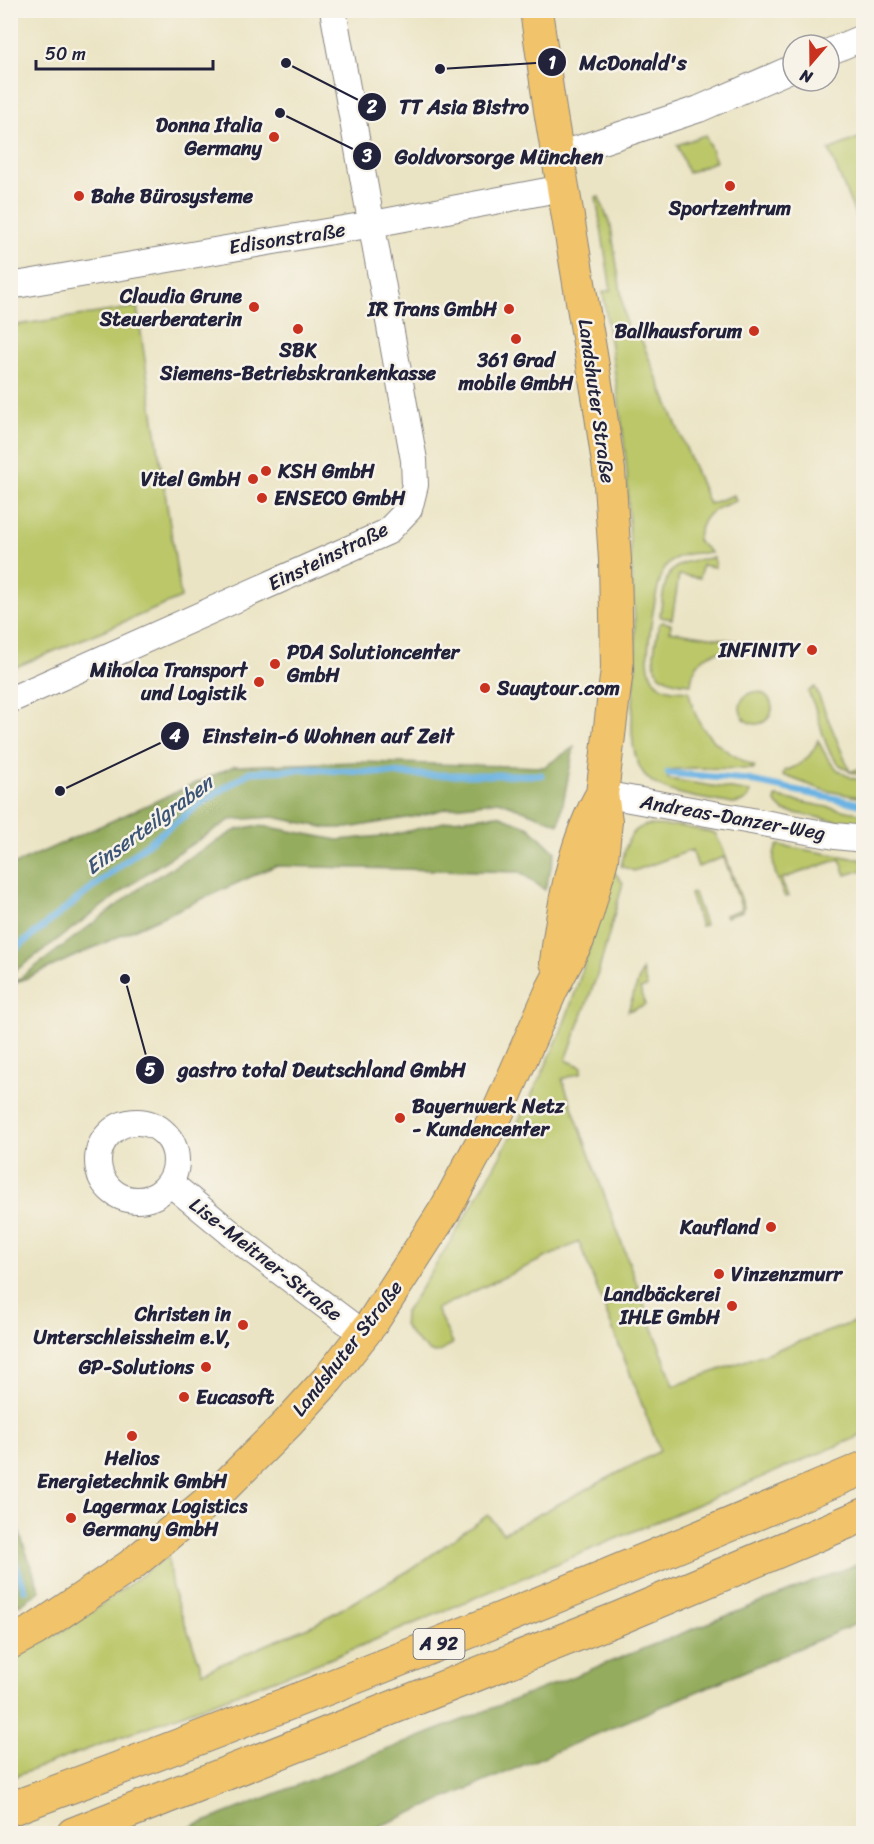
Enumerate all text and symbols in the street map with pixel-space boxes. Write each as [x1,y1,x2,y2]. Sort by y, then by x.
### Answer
scale bar [36,33,213,71]
north arrow [781,33,841,93]
text: 50 m [45,38,86,70]
callout: McDonald's [537,43,698,82]
text: McDonald's [578,44,687,82]
text: 1 [548,47,556,79]
text: N [795,61,817,92]
callout: TT Asia Bistro [357,88,542,127]
text: TT Asia Bistro [399,88,529,126]
text: 2 [366,91,378,123]
place label: Donna Italia Germany [156,108,263,166]
marker: Donna Italia Germany [267,130,281,144]
callout: Goldvorsorge München [352,137,615,176]
text: Goldvorsorge München [394,138,604,176]
text: 3 [361,140,372,172]
place label: Bahe Bürosysteme [91,179,254,214]
marker: Sportzentrum [723,179,737,193]
marker: Bahe Bürosysteme [72,189,86,203]
place label: Sportzentrum [668,191,791,226]
street label: Edisonstraße [226,212,348,265]
place label: Claudia Grune Steuerberaterin [99,279,242,337]
place label: IR Trans GmbH [367,292,498,327]
marker: Claudia Grune Steuerberaterin [247,300,261,314]
marker: IR Trans GmbH [502,302,516,316]
place label: Ballhausforum [614,314,743,349]
street label: Landshuter Straße [568,317,625,485]
marker: SBK Siemens-Betriebskrankenkasse [291,322,305,336]
marker: Ballhausforum [747,324,761,338]
marker: 361 Grad mobile GmbH [509,332,523,346]
place label: SBK Siemens-Betriebskrankenkasse [159,333,437,391]
place label: 361 Grad mobile GmbH [458,343,574,401]
place label: KSH GmbH [277,454,376,489]
place label: Vitel GmbH [141,462,242,497]
marker: KSH GmbH [259,464,273,478]
marker: Vitel GmbH [246,472,260,486]
place label: ENSECO GmbH [274,481,406,516]
marker: ENSECO GmbH [255,491,269,505]
street label: Einsteinstraße [262,512,395,601]
place label: INFINITY [718,633,802,668]
place label: PDA Solutioncenter GmbH [286,635,461,693]
marker: INFINITY [805,643,819,657]
place label: Miholca Transport und Logistik [89,653,249,711]
marker: PDA Solutioncenter GmbH [268,657,282,671]
place label: Suaytour.com [496,671,620,706]
marker: Miholca Transport und Logistik [252,675,266,689]
marker: Suaytour.com [478,681,492,695]
callout: Einstein-6 Wohnen auf Zeit [160,716,466,755]
text: Einstein-6 Wohnen auf Zeit [202,717,455,755]
text: 4 [168,720,181,752]
water label: Einserteilgraben [77,764,224,885]
street label: Andreas-Danzer-Weg [637,784,828,851]
callout: gastro total Deutschland GmbH [135,1050,479,1089]
text: gastro total Deutschland GmbH [176,1051,467,1089]
text: 5 [145,1054,156,1086]
place label: Bayernwerk Netz - Kundencenter [412,1089,566,1147]
marker: Bayernwerk Netz - Kundencenter [393,1111,407,1125]
street label: Lise-Meitner-Straße [181,1188,350,1331]
place label: Kaufland [679,1210,761,1245]
marker: Kaufland [764,1220,778,1234]
place label: Vinzenzmurr [731,1257,844,1292]
marker: Vinzenzmurr [712,1267,726,1281]
street label: Landshuter Straße [283,1272,412,1424]
place label: Landbäckerei IHLE GmbH [604,1277,721,1335]
place label: Christen in Unterschleissheim e.V, [33,1297,231,1355]
marker: Landbäckerei IHLE GmbH [725,1299,739,1313]
marker: Christen in Unterschleissheim e.V, [236,1318,250,1332]
place label: GP-Solutions [78,1350,195,1385]
marker: GP-Solutions [199,1360,213,1374]
place label: Eucasoft [196,1380,275,1415]
marker: Eucasoft [177,1390,191,1404]
marker: Helios Energietechnik GmbH [125,1429,139,1443]
place label: Helios Energietechnik GmbH [37,1441,228,1499]
place label: Lagermax Logistics Germany GmbH [82,1489,248,1547]
marker: Lagermax Logistics Germany GmbH [64,1511,78,1525]
road number: A 92 [414,1629,464,1659]

